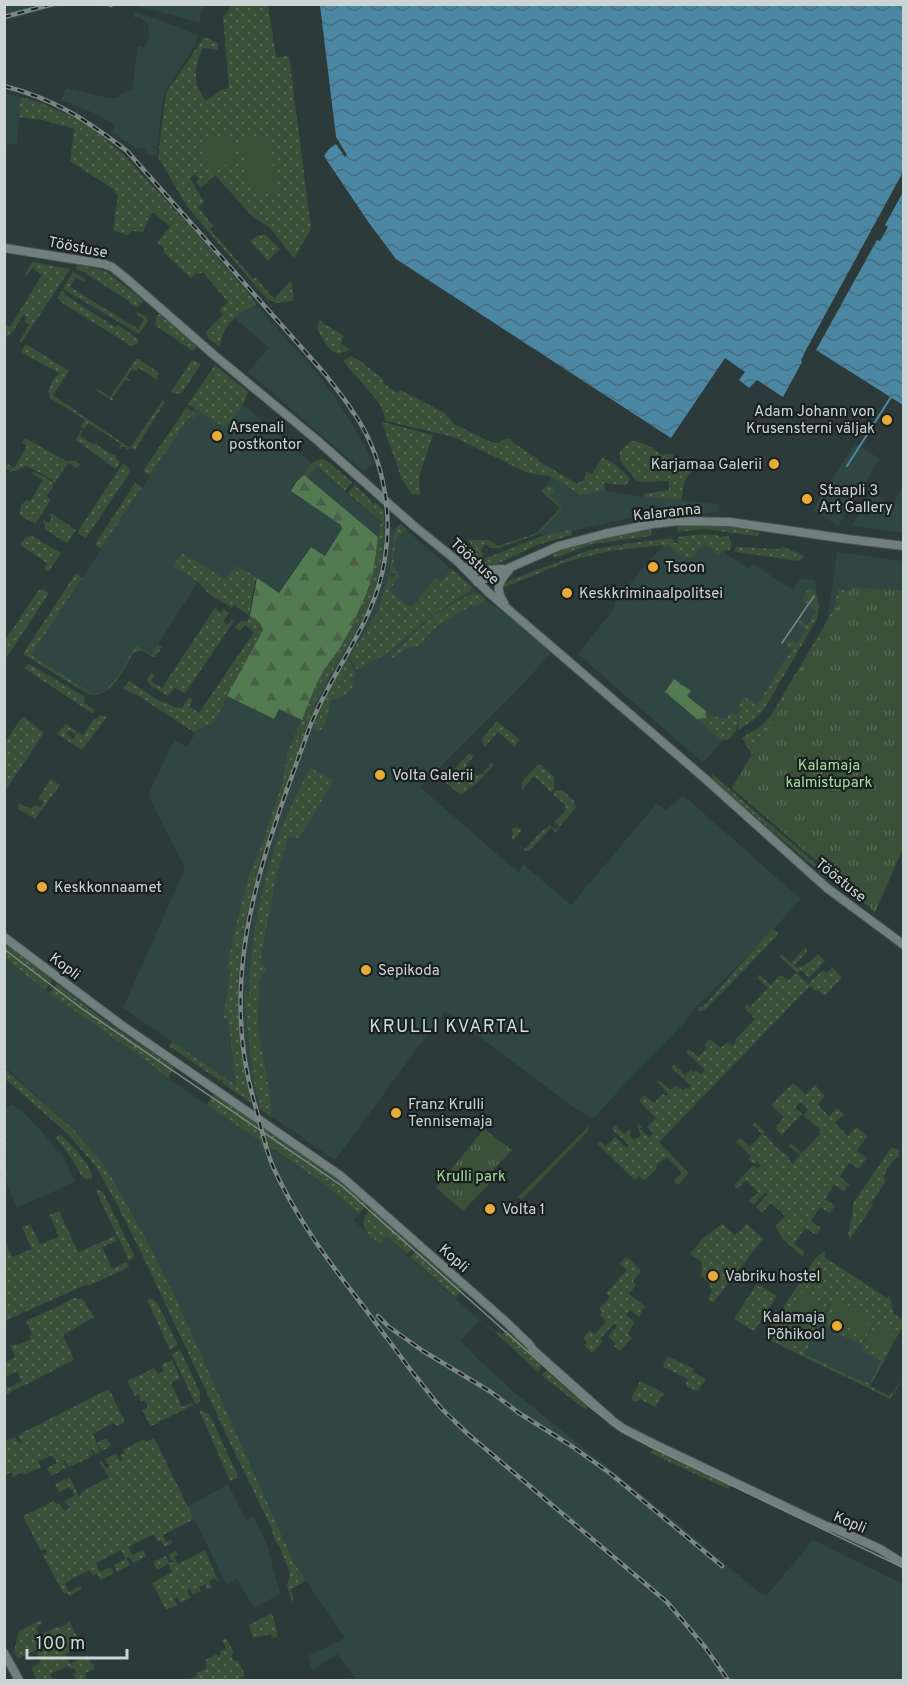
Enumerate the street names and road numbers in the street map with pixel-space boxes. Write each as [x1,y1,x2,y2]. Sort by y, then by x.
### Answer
street label: Tööstuse [46,233,109,264]
street label: Kalaranna [632,500,702,527]
street label: Tööstuse [446,535,502,590]
street label: Tööstuse [811,855,869,907]
street label: Kopli [45,949,83,985]
street label: Kopli [434,1241,472,1277]
street label: Kopli [830,1508,869,1539]

